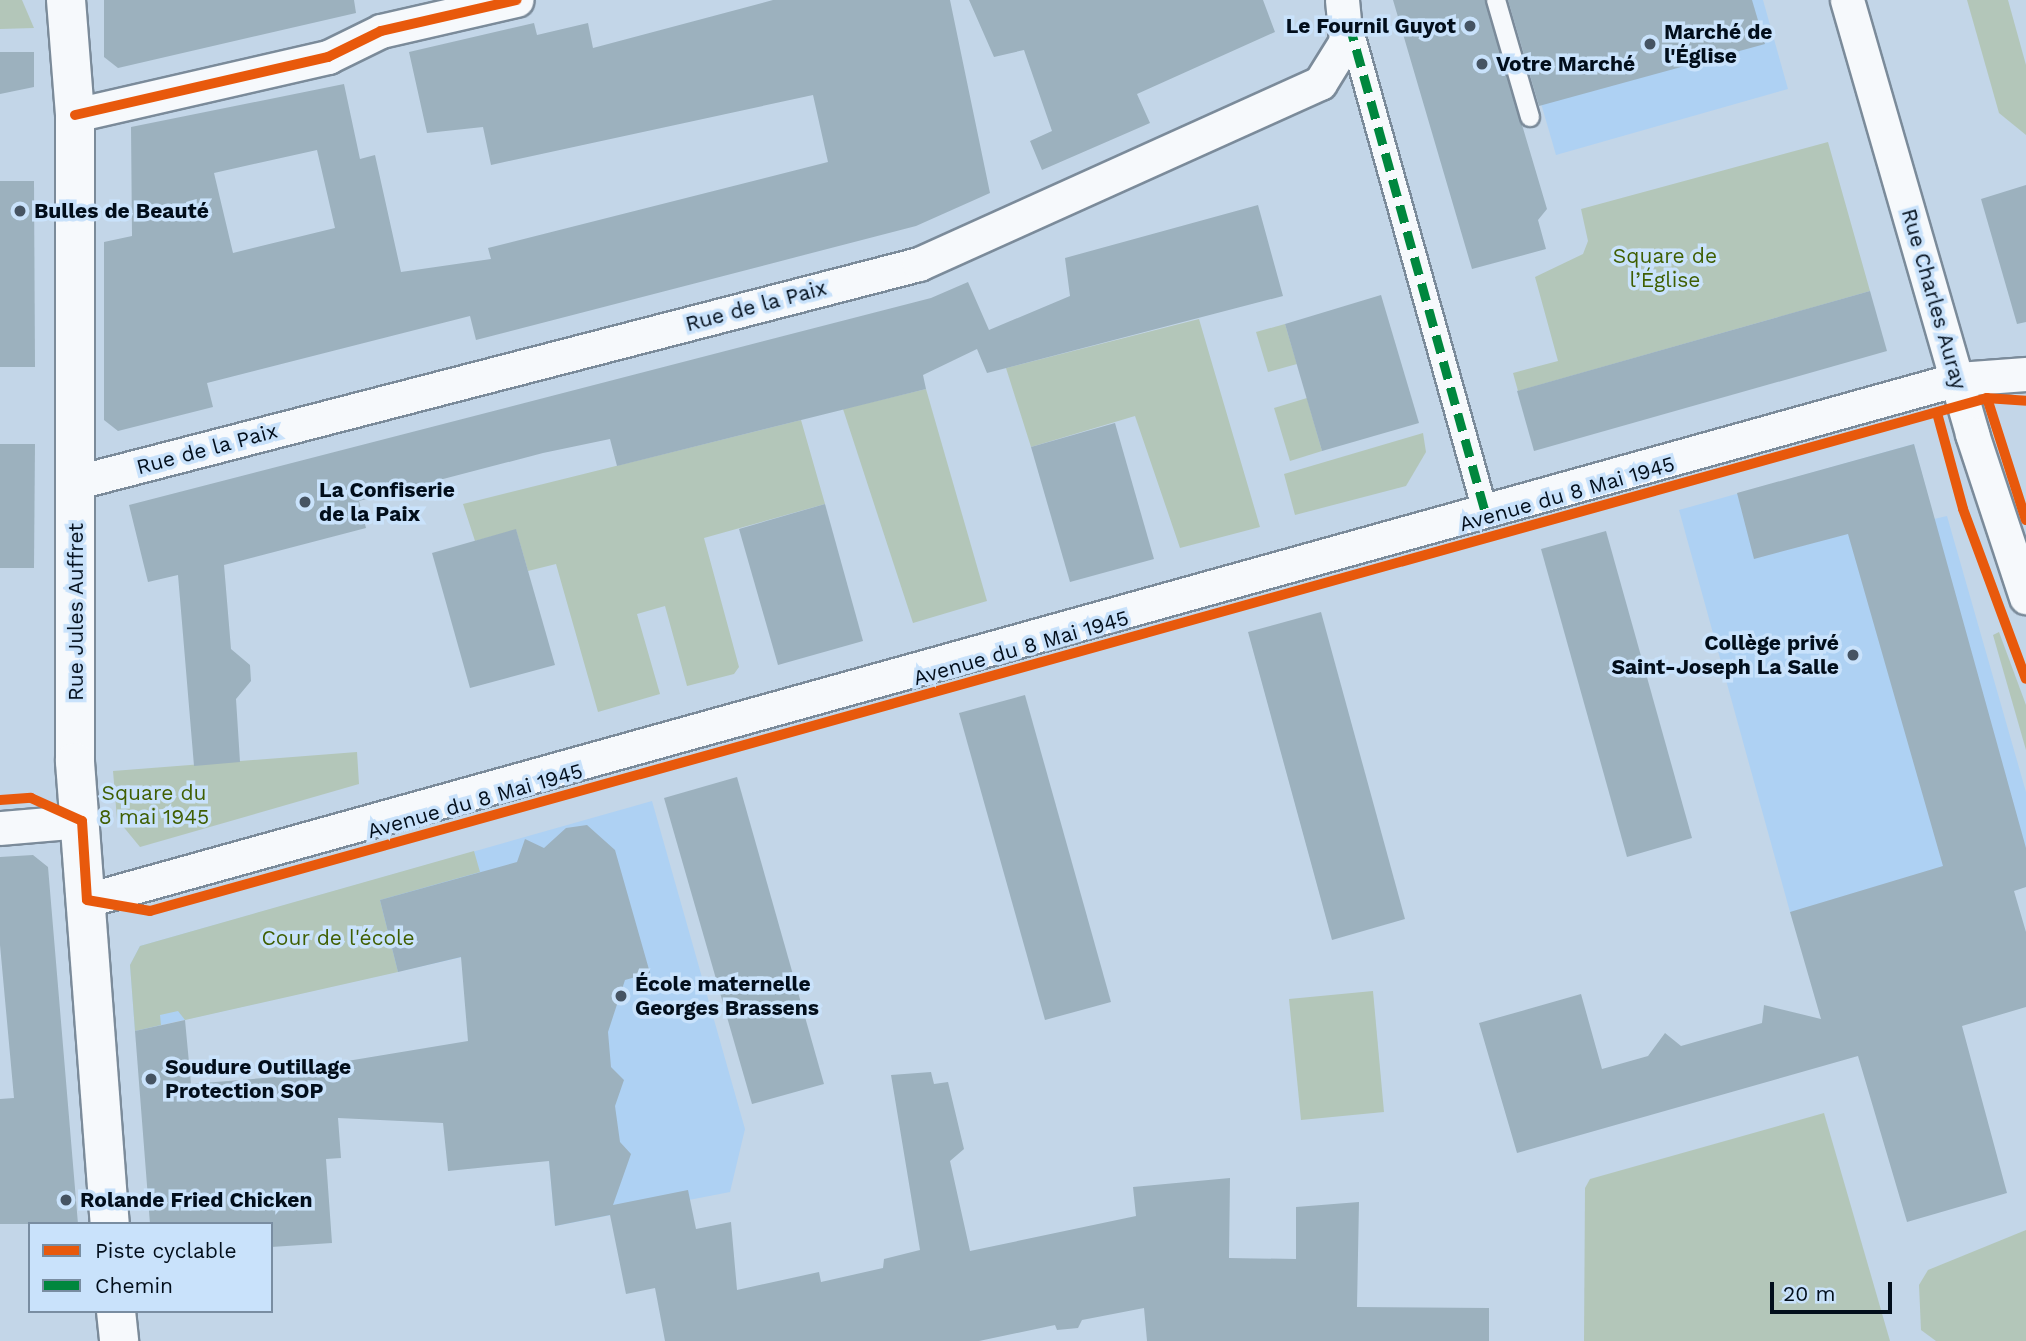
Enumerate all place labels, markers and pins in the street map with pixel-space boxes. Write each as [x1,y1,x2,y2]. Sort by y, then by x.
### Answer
place label: Le Fournil Guyot [1285,13,1456,39]
marker: Le Fournil Guyot [1462,18,1478,34]
place label: Marché de l'Église [1664,19,1773,69]
marker: Marché de l'Église [1642,36,1658,52]
place label: Votre Marché [1496,51,1635,77]
marker: Votre Marché [1474,56,1490,72]
place label: Bulles de Beauté [34,198,209,224]
marker: Bulles de Beauté [12,203,28,219]
place label: La Confiserie de la Paix [319,477,455,527]
marker: La Confiserie de la Paix [297,494,313,510]
place label: Collège privé Saint-Joseph La Salle [1611,630,1839,680]
marker: Collège privé Saint-Joseph La Salle [1845,647,1861,663]
place label: École maternelle Georges Brassens [635,971,819,1021]
marker: École maternelle Georges Brassens [613,988,629,1004]
place label: Soudure Outillage Protection SOP [165,1054,351,1104]
marker: Soudure Outillage Protection SOP [143,1071,159,1087]
place label: Rolande Fried Chicken [80,1187,312,1213]
marker: Rolande Fried Chicken [58,1192,74,1208]

